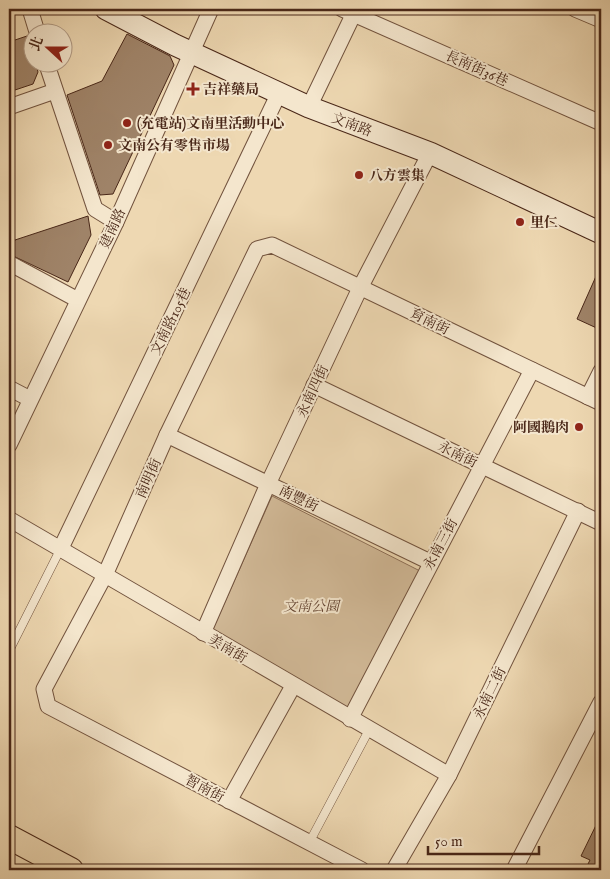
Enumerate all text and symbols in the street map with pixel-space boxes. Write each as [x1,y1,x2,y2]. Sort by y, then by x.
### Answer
north arrow [22,22,72,72]
text: 北 [26,34,48,53]
street label: 長南街36巷 [442,47,511,91]
place label: 吉祥藥局 [203,81,259,99]
marker: 吉祥藥局 [187,83,199,95]
street label: 文南路 [329,109,374,141]
place label: (充電站)文南里活動中心 [137,115,284,133]
marker: (充電站)文南里活動中心 [121,117,133,129]
place label: 文南公有零售市場 [118,137,230,155]
marker: 文南公有零售市場 [102,139,114,151]
place label: 八方雲集 [369,167,425,185]
marker: 八方雲集 [353,169,365,181]
street label: 建南路 [96,206,130,251]
place label: 里仁 [530,214,558,232]
marker: 里仁 [514,216,526,228]
street label: 文南路105巷 [147,285,195,358]
street label: 育南街 [407,305,452,339]
street label: 永南四街 [293,362,333,421]
place label: 阿國鵝肉 [513,419,569,437]
marker: 阿國鵝肉 [573,421,585,433]
street label: 永南街 [435,438,480,472]
street label: 南明街 [132,456,166,501]
street label: 南豐街 [276,482,321,516]
street label: 永南三街 [420,516,462,573]
park label: 文南公園 [283,598,341,616]
street label: 美南街 [205,630,250,667]
street label: 永南二街 [470,664,510,723]
street label: 智南街 [182,771,227,807]
scale bar [428,824,539,856]
text: 50 m [435,832,463,851]

